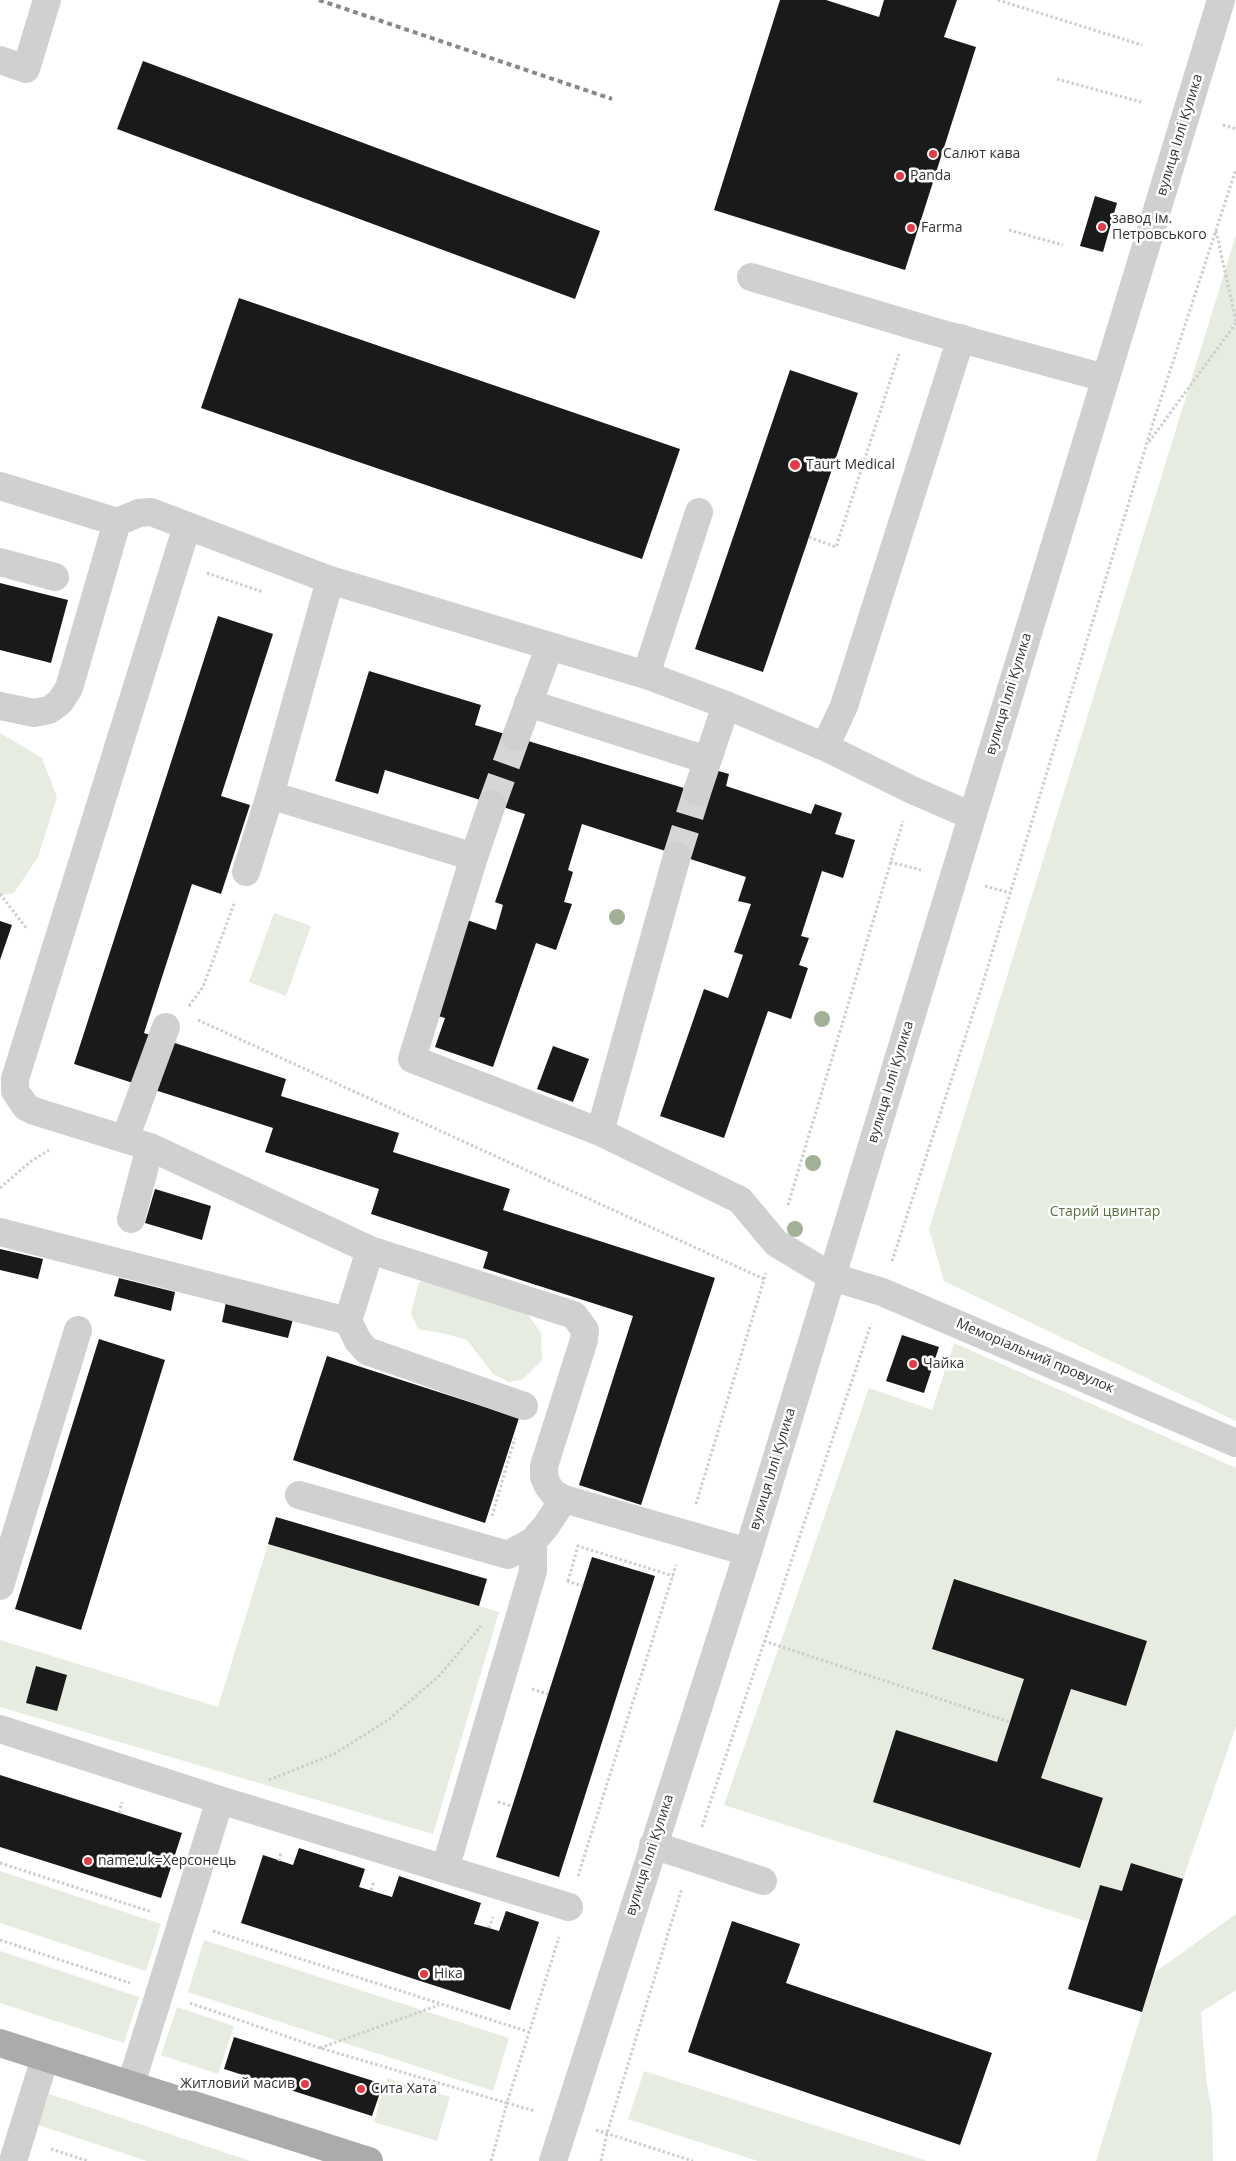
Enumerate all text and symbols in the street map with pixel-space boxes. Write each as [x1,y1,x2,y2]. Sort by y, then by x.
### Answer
street label: вулиця Іллі Кулика [1153,72,1207,198]
place label: Салют кава [943,146,1020,162]
marker: Салют кава [927,148,939,160]
place label: Panda [910,168,951,184]
marker: Panda [894,170,906,182]
place label: завод ім. Петровського [1112,211,1207,243]
place label: Farma [921,220,962,236]
marker: завод ім. Петровського [1096,221,1108,233]
marker: Farma [905,222,917,234]
place label: Taurt Medical [806,457,895,473]
marker: Taurt Medical [788,458,802,472]
street label: вулиця Іллі Кулика [982,631,1036,757]
street label: вулиця Іллі Кулика [864,1019,918,1145]
park label: Старий цвинтар [1050,1204,1160,1220]
street label: Меморіальний провулок [953,1315,1117,1397]
place label: Чайка [923,1356,964,1372]
marker: Чайка [907,1358,919,1370]
street label: вулиця Іллі Кулика [746,1406,800,1532]
street label: вулиця Іллі Кулика [622,1792,678,1918]
place label: name:uk=Херсонець [98,1853,236,1869]
marker: name:uk=Херсонець [82,1855,94,1867]
place label: Ніка [434,1966,463,1982]
marker: Ніка [418,1968,430,1980]
place label: Житловий масив [180,2076,295,2092]
marker: Житловий масив [299,2078,311,2090]
place label: Сита Хата [371,2081,437,2097]
marker: Сита Хата [355,2083,367,2095]

